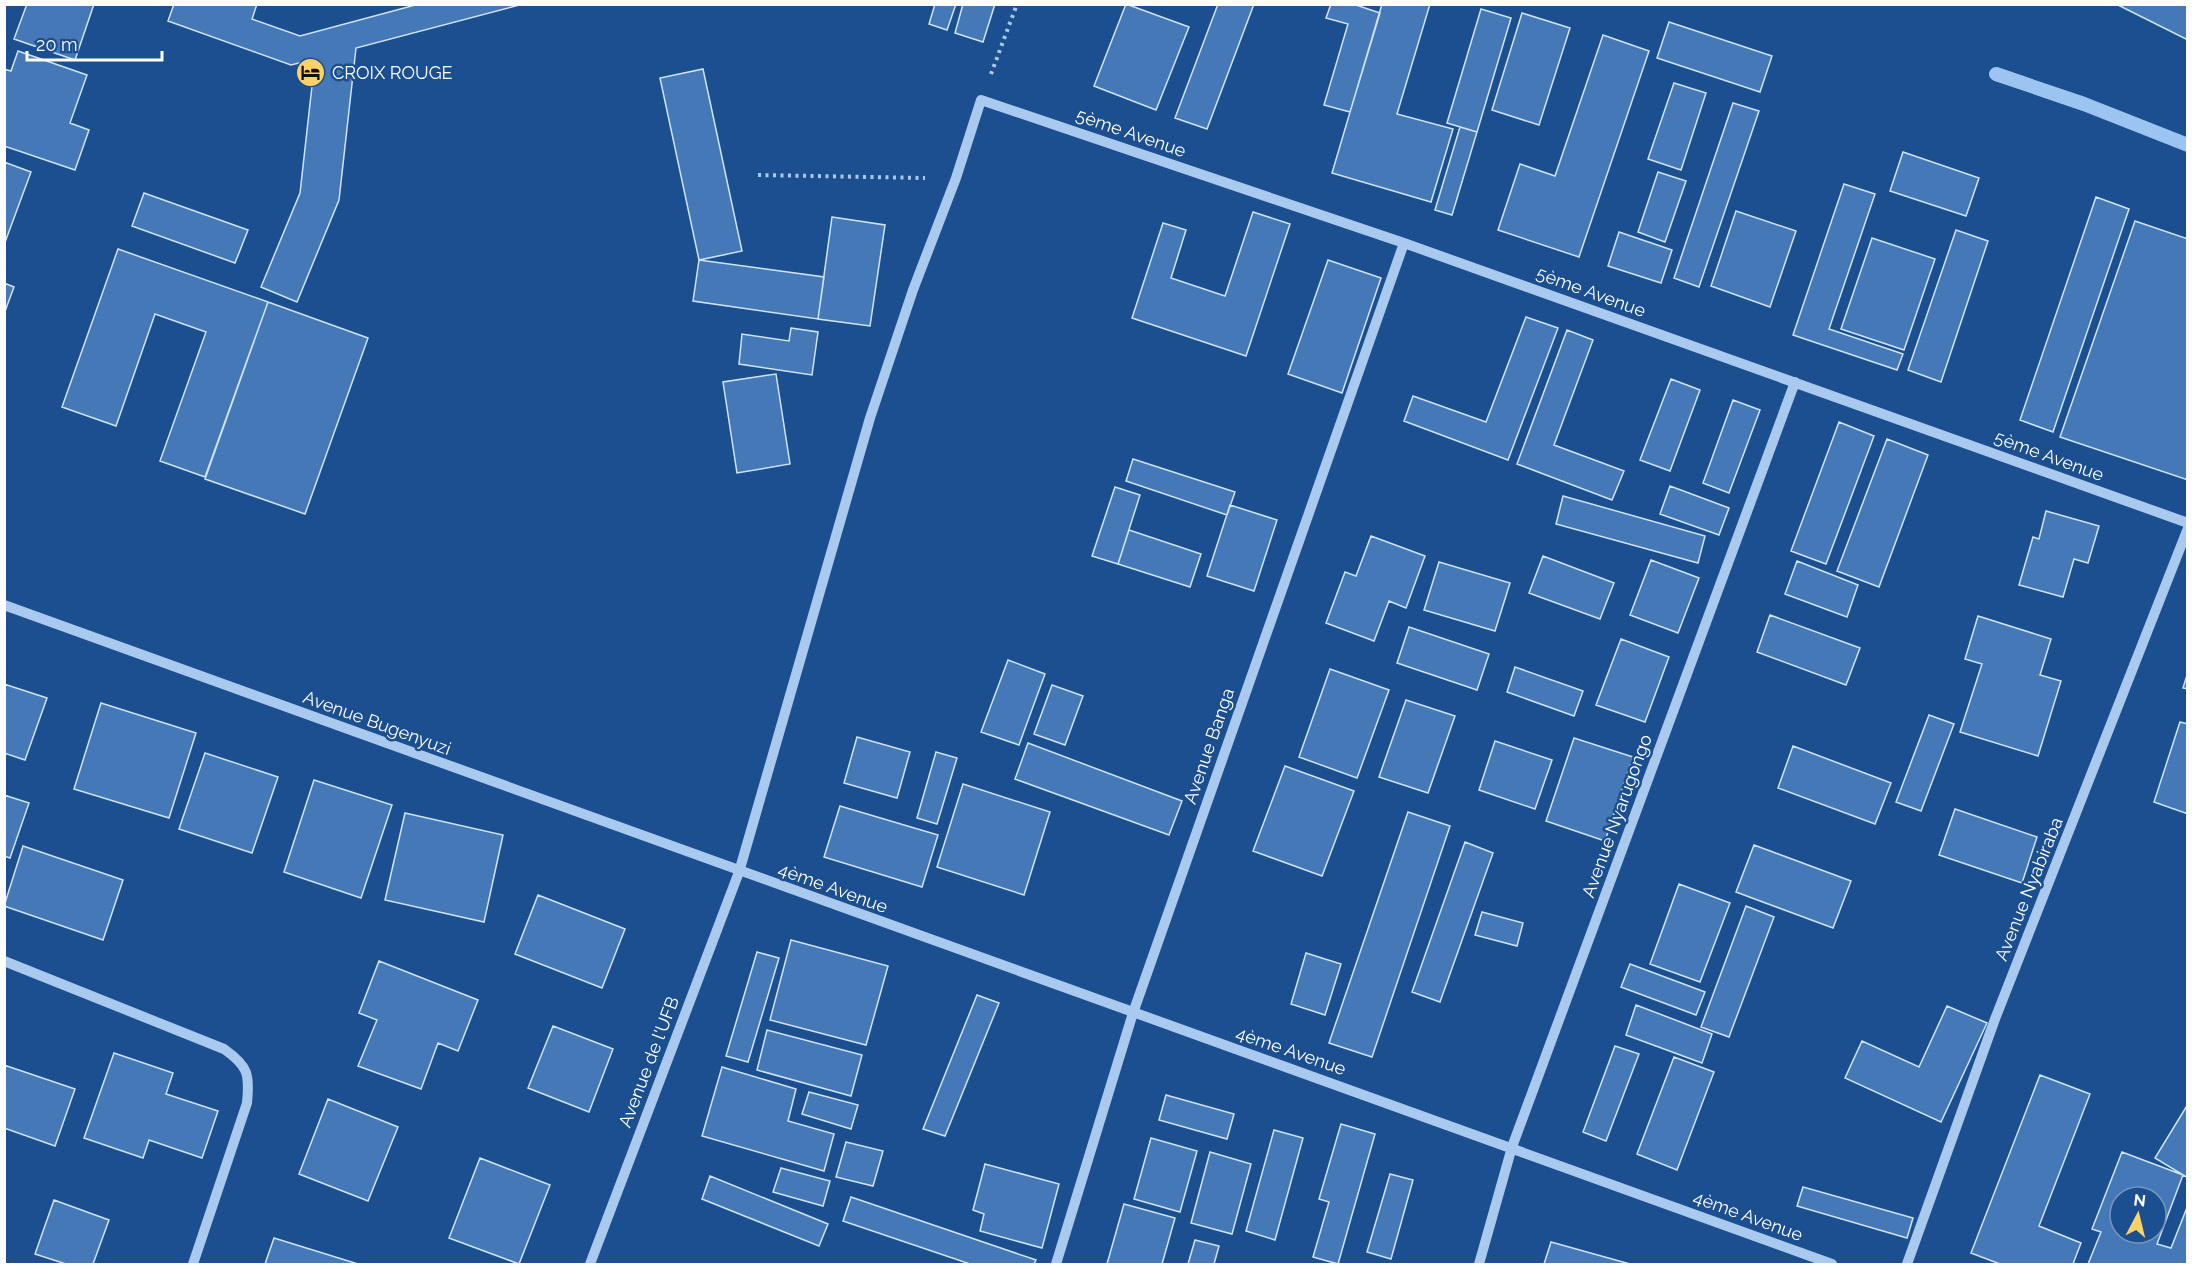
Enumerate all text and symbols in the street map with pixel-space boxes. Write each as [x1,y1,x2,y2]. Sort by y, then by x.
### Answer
scale bar [27,24,162,62]
text: 20 m [36,34,78,55]
hotel icon: CROIX ROUGE [295,57,327,89]
place label: CROIX ROUGE [332,62,453,83]
street label: 5ème Avenue [1074,104,1189,161]
street label: 5ème Avenue [1534,262,1649,321]
street label: 5ème Avenue [1992,426,2107,485]
street label: Avenue Banga [1179,685,1238,806]
street label: Avenue Bugenyuzi [300,686,454,759]
street label: Avenue Nyarugongo [1577,731,1656,900]
street label: Avenue Nyabiraba [1990,814,2067,964]
street label: 4ème Avenue [776,858,891,917]
street label: Avenue de l'UFB [614,993,683,1130]
street label: 4ème Avenue [1234,1022,1349,1079]
north arrow [2108,1185,2168,1245]
street label: 4ème Avenue [1691,1186,1806,1245]
text: N [2133,1190,2147,1211]

